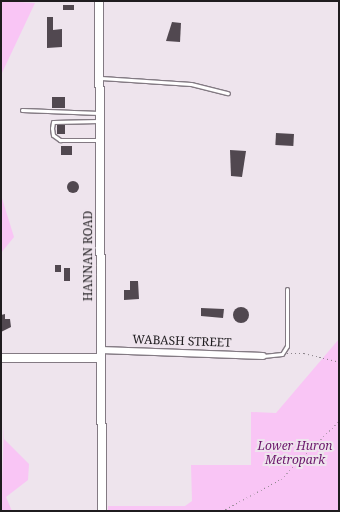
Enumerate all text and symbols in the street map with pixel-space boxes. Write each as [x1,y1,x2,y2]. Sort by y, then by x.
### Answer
street label: HANNAN ROAD [81,211,95,301]
street label: WABASH STREET [132,332,232,350]
park label: Lower Huron Metropark [258,439,332,467]

